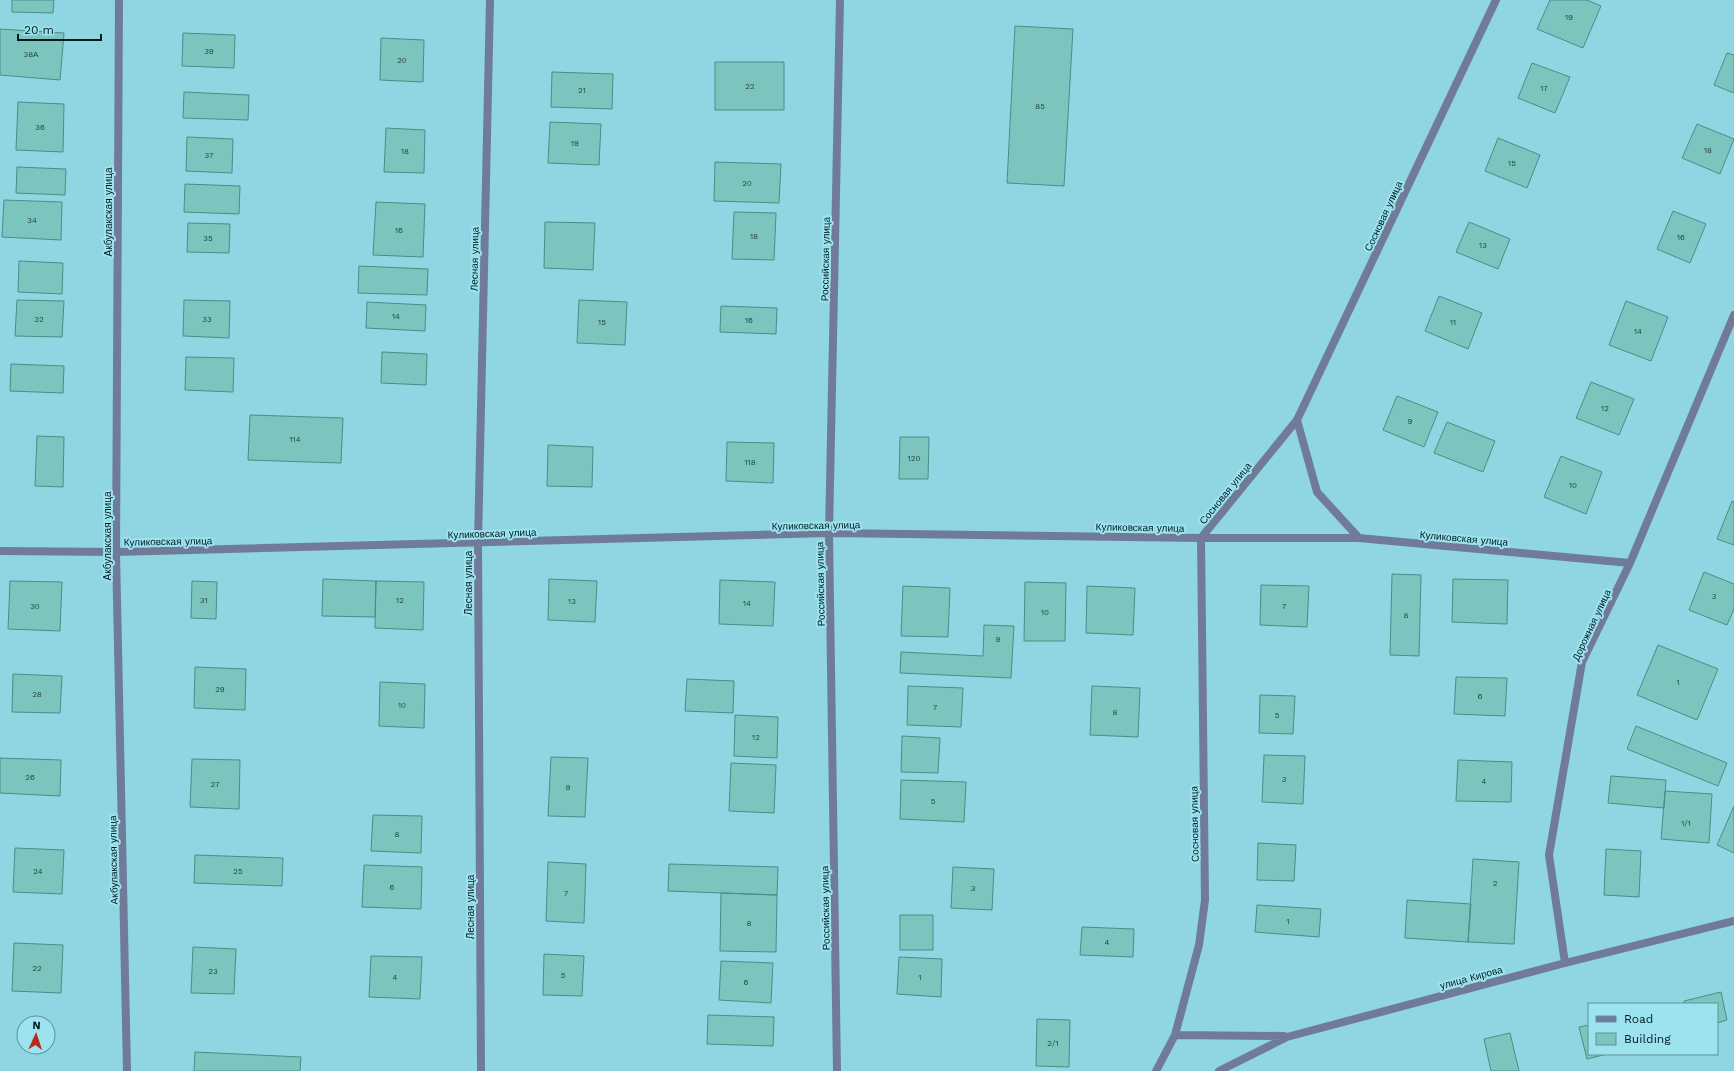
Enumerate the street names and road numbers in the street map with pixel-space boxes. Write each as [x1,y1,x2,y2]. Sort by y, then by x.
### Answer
street label: Акбулакская улица [103,167,114,256]
street label: Сосновая улица [1362,179,1405,253]
street label: Российская улица [819,216,832,301]
street label: Лесная улица [468,226,481,291]
street label: Сосновая улица [1197,460,1254,526]
street label: Акбулакская улица [102,491,113,580]
street label: Куликовская улица [772,519,861,532]
street label: Куликовская улица [1096,521,1185,534]
street label: Куликовская улица [447,526,537,541]
street label: Куликовская улица [1419,529,1509,548]
street label: Куликовская улица [124,535,213,548]
street label: Российская улица [814,541,827,626]
street label: Лесная улица [463,550,474,615]
street label: Дорожная улица [1570,587,1613,663]
street label: Сосновая улица [1188,785,1201,862]
street label: Акбулакская улица [107,815,120,905]
street label: Российская улица [819,865,832,950]
street label: Лесная улица [465,874,476,939]
street label: улица Кирова [1439,964,1504,991]

